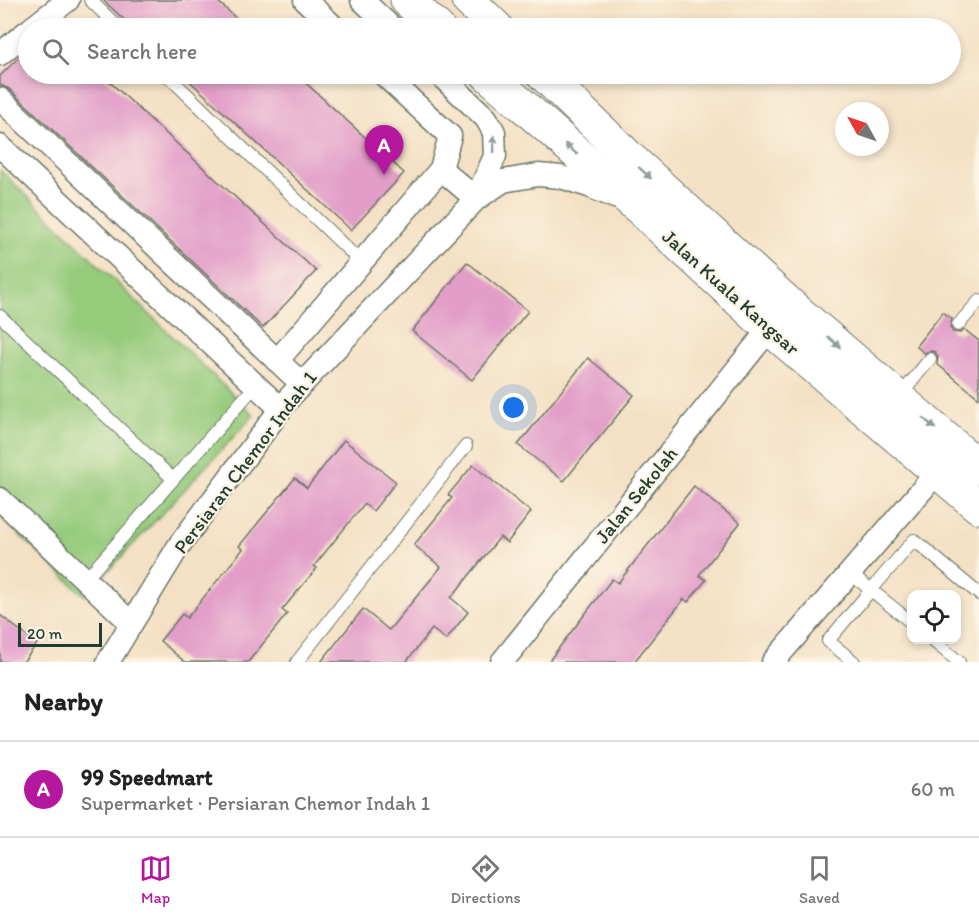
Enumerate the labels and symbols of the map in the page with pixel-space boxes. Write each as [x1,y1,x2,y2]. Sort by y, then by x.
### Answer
north arrow [835,102,889,156]
pin: A [364,126,404,175]
one-way arrow [490,135,499,154]
one-way arrow [563,142,579,155]
one-way arrow [637,166,652,179]
street label: Jalan Kuala Kangsar [657,224,805,360]
one-way arrow [826,335,841,348]
street label: Persiaran Chemor Indah 1 [168,366,322,558]
your location [499,393,528,422]
one-way arrow [921,416,936,430]
street label: Jalan Sekolah [590,442,682,548]
scale bar [18,620,102,648]

